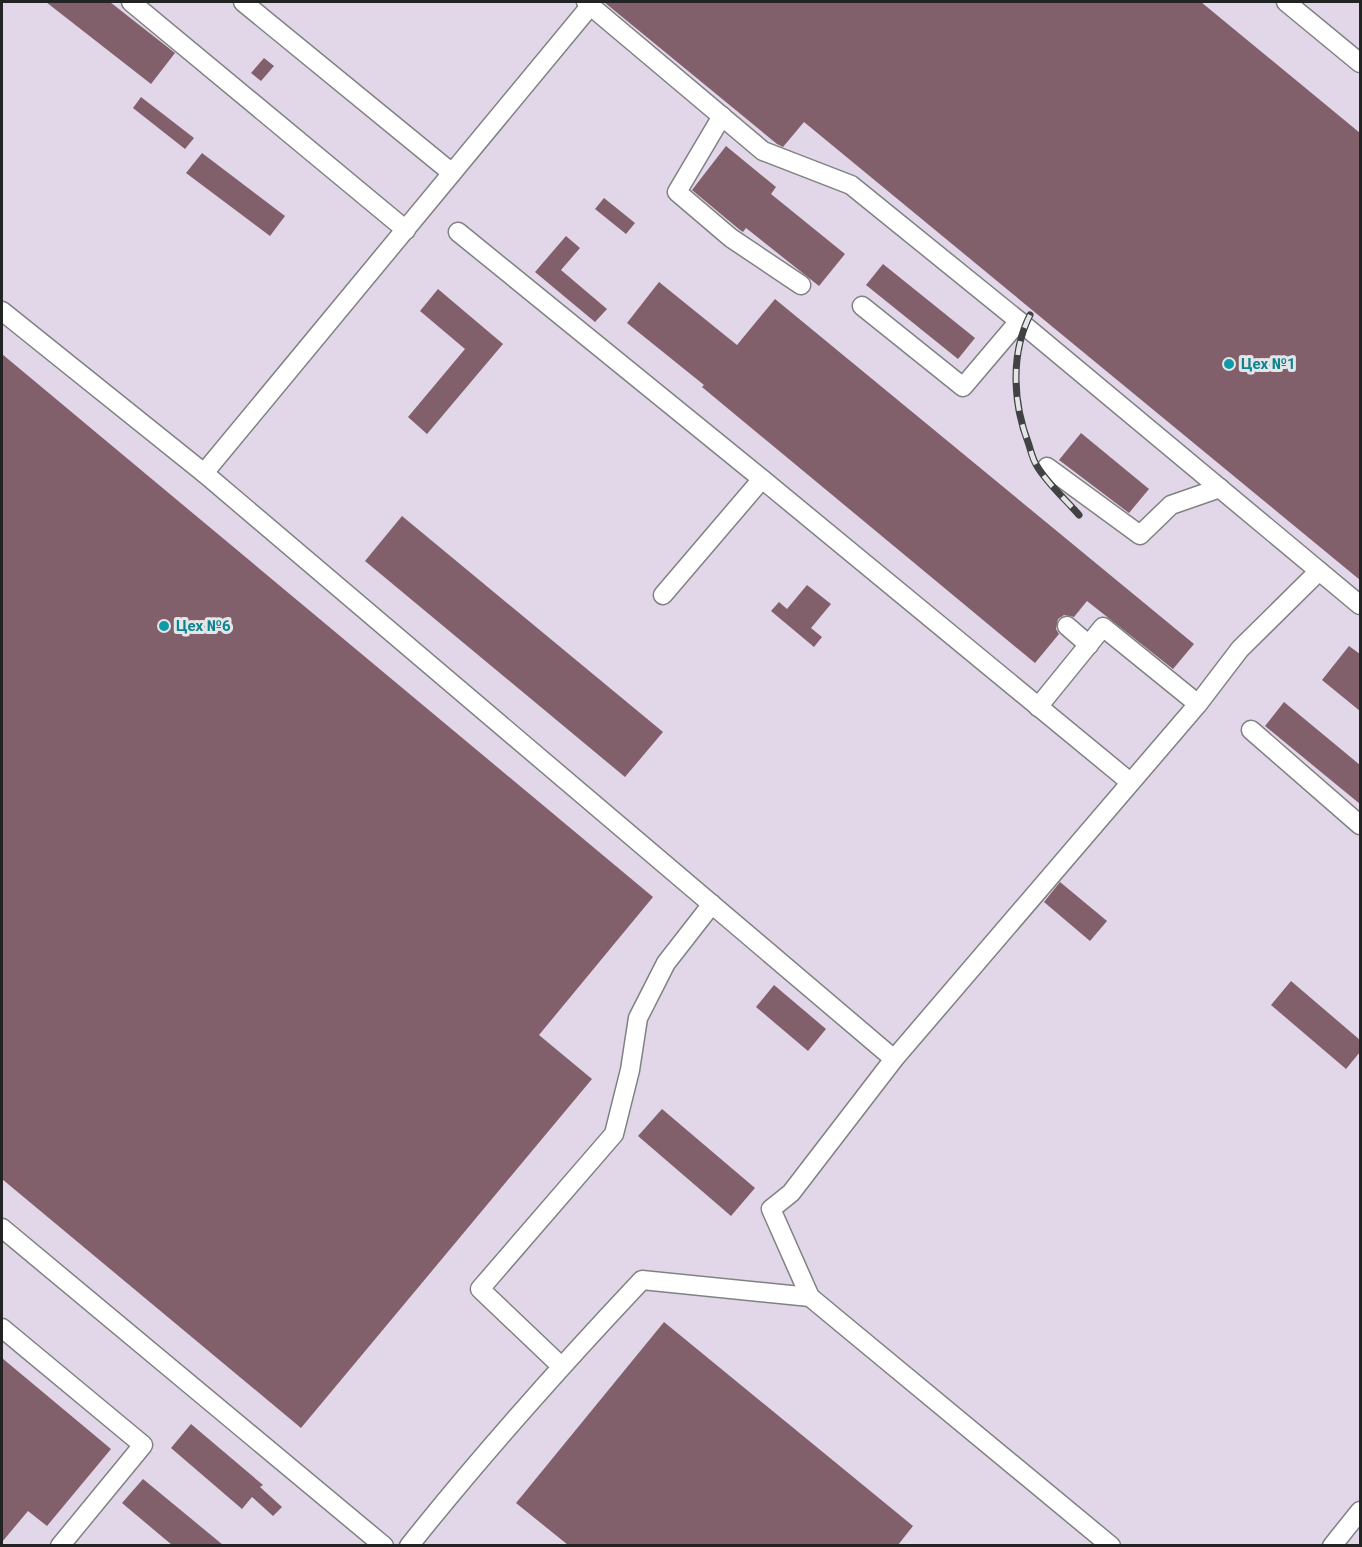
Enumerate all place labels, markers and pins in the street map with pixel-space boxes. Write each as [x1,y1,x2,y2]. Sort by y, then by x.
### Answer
place label: Цех №1 [1241,355,1296,373]
marker: Цех №1 [1222,357,1236,371]
place label: Цех №6 [176,617,231,635]
marker: Цех №6 [157,619,171,633]

